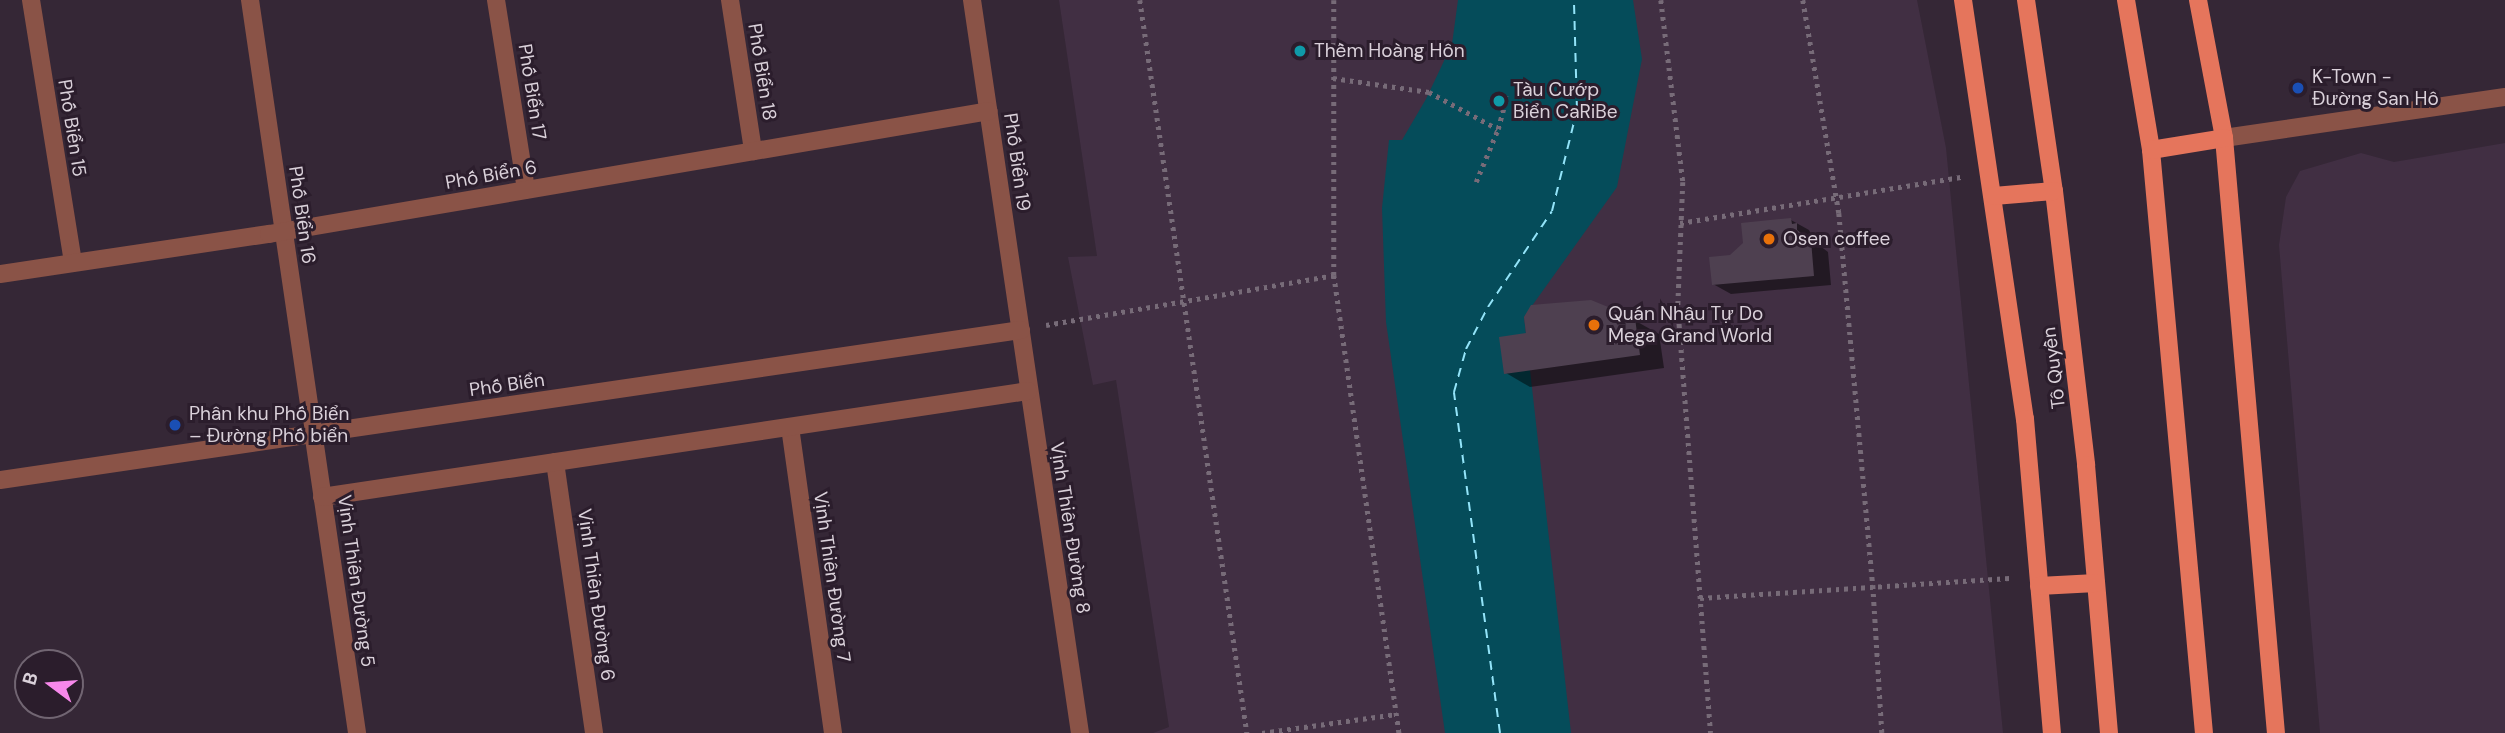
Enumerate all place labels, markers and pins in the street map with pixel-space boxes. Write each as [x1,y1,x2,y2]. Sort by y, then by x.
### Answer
place label: Thềm Hoàng Hôn [1314,40,1465,62]
marker: Thềm Hoàng Hôn [1292,43,1308,59]
place label: K-Town - Đường San Hô [2312,66,2439,110]
place label: Tàu Cướp Biển CaRiBe [1513,79,1618,123]
marker: K-Town - Đường San Hô [2290,80,2306,96]
marker: Tàu Cướp Biển CaRiBe [1491,93,1507,109]
place label: Osen coffee [1783,228,1890,250]
marker: Osen coffee [1761,231,1777,247]
place label: Quán Nhậu Tự Do Mega Grand World [1608,303,1772,347]
marker: Quán Nhậu Tự Do Mega Grand World [1586,317,1602,333]
place label: Phân khu Phố Biển – Đường Phố biển [189,403,349,447]
marker: Phân khu Phố Biển – Đường Phố biển [167,417,183,433]

